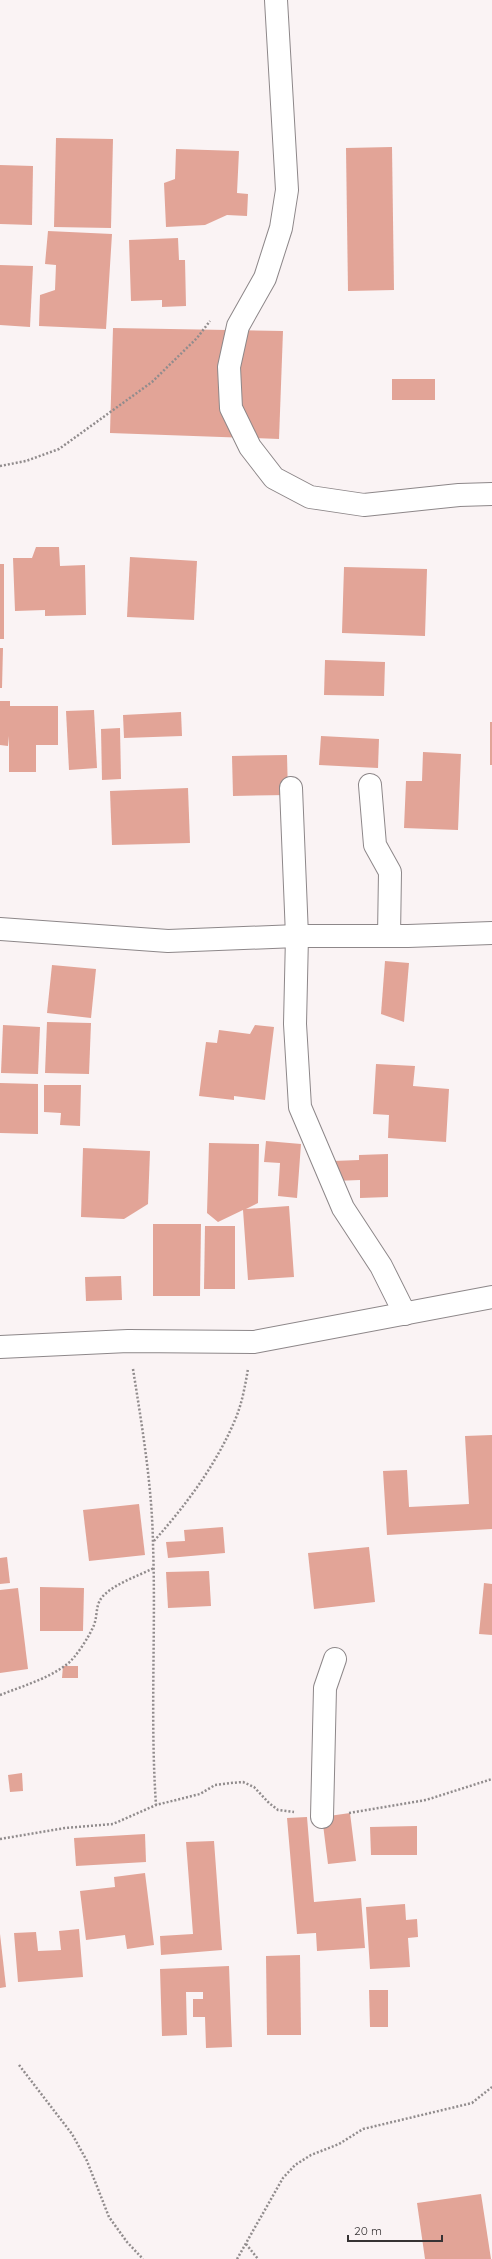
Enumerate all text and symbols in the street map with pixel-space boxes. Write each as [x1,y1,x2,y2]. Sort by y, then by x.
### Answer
scale bar [348,2217,442,2243]
text: 20 m [354,2223,382,2238]

